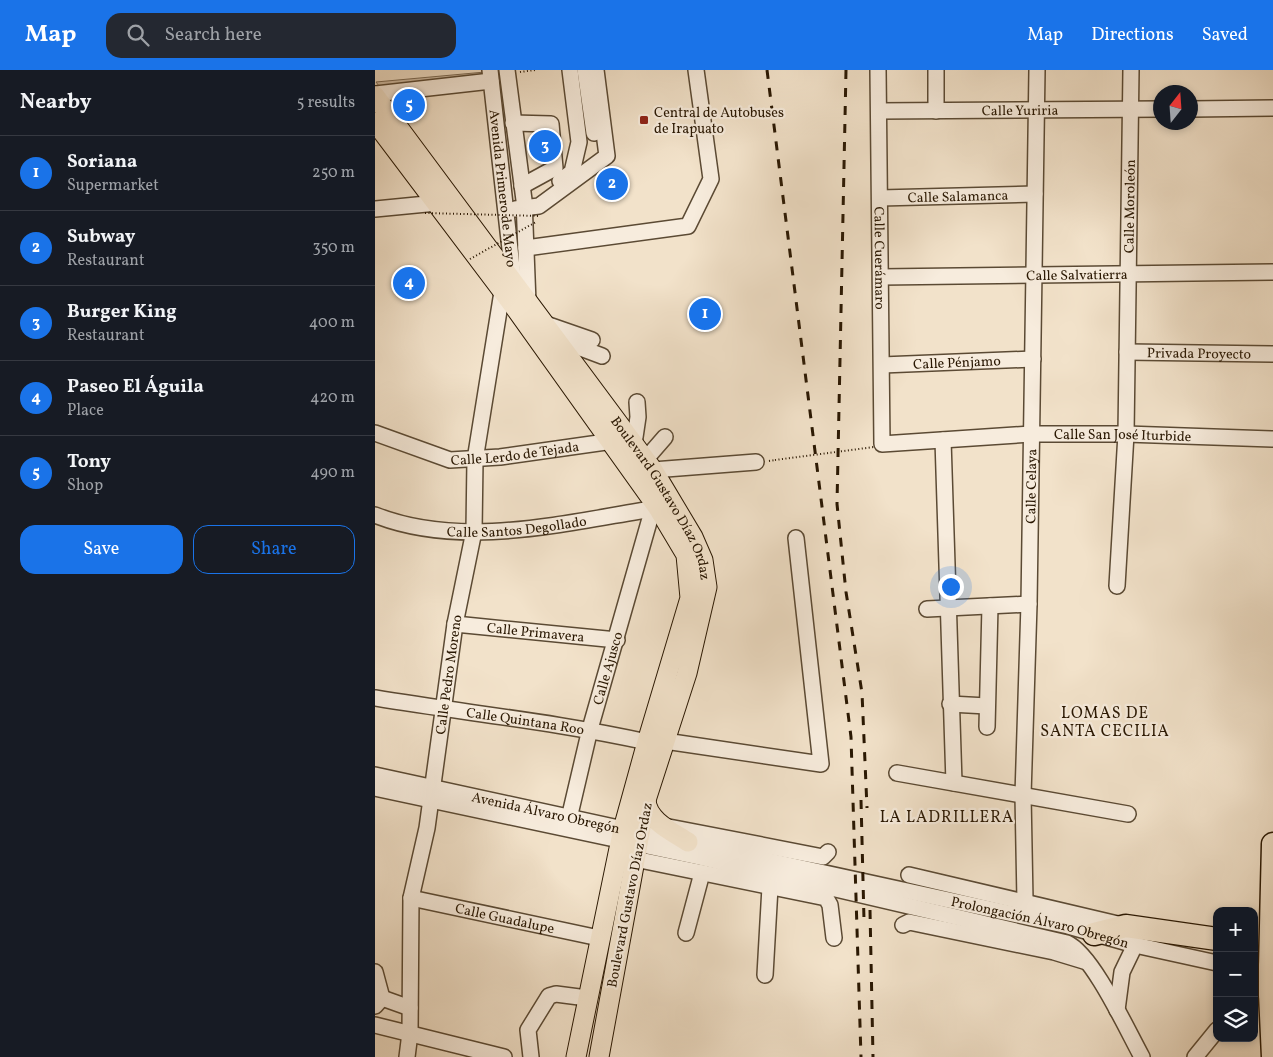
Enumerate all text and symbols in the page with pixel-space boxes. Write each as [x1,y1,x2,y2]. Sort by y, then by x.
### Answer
search box [106,13,456,58]
text: Map [25,18,76,52]
icon: search [124,21,152,49]
text: Search here [164,22,262,48]
text: Map [1027,23,1063,48]
text: Directions [1091,23,1174,48]
text: Saved [1202,23,1248,48]
north arrow [1153,85,1198,130]
pin: 5 [393,86,425,124]
text: Nearby [20,88,91,117]
text: 5 results [297,92,355,114]
street label: Calle Yuriria [982,102,1058,121]
place label: Central de Autobuses de Irapuato [654,104,784,139]
street label: Avenida Primero de Mayo [483,109,520,268]
marker: Central de Autobuses de Irapuato [638,114,650,126]
pin: 3 [529,127,561,165]
text: Soriana [67,149,137,175]
street label: Calle Moroleón [1120,159,1141,253]
text: 1 [33,162,39,184]
text: 250 m [312,162,355,184]
pin: 2 [596,165,628,203]
text: Supermarket [67,175,159,197]
street label: Calle Salamanca [907,187,1009,208]
street label: Calle Cuerámaro [868,206,889,310]
text: Subway [67,224,136,250]
text: 2 [32,237,40,259]
text: 350 m [312,237,355,259]
text: Restaurant [67,250,145,272]
pin: 4 [393,264,425,302]
street label: Calle Salvatierra [1026,266,1128,286]
pin: 1 [689,295,721,333]
text: Burger King [67,299,177,325]
text: 3 [32,312,40,334]
text: 400 m [309,312,355,334]
text: Restaurant [67,325,145,347]
street label: Privada Proyecto [1147,344,1251,365]
street label: Calle Pénjamo [913,352,1001,375]
text: Paseo El Águila [67,374,204,400]
text: 4 [31,387,41,409]
text: 420 m [310,387,355,409]
text: Place [67,400,104,422]
street label: Boulevard Gustavo Díaz Ordaz [605,413,714,581]
street label: Calle San José Iturbide [1054,426,1192,447]
street label: Calle Lerdo de Tejada [450,438,581,471]
street label: Calle Celaya [1022,448,1042,524]
text: Tony [67,449,111,475]
text: 5 [32,462,40,484]
text: 490 m [310,462,355,484]
text: Shop [67,475,103,497]
street label: Calle Santos Degollado [446,512,588,543]
button: Save [20,525,183,574]
button: Share [193,525,355,574]
your location [938,574,964,600]
street label: Calle Pedro Moreno [432,613,468,736]
street label: Calle Primavera [486,619,585,648]
street label: Calle Ajusco [589,630,628,707]
district label: LOMAS DE SANTA CECILIA [1040,703,1170,743]
street label: Calle Quintana Roo [465,704,585,740]
street label: Avenida Álvaro Obregón [470,788,622,839]
street label: Boulevard Gustavo Díaz Ordaz [603,801,658,989]
district label: LA LADRILLERA [880,807,1014,829]
street label: Prolongación Álvaro Obregón [949,893,1131,954]
street label: Calle Guadalupe [453,900,556,939]
map controls [1213,907,1258,1042]
button: + [1213,907,1258,952]
button: − [1213,952,1258,997]
button: layers [1213,997,1258,1042]

